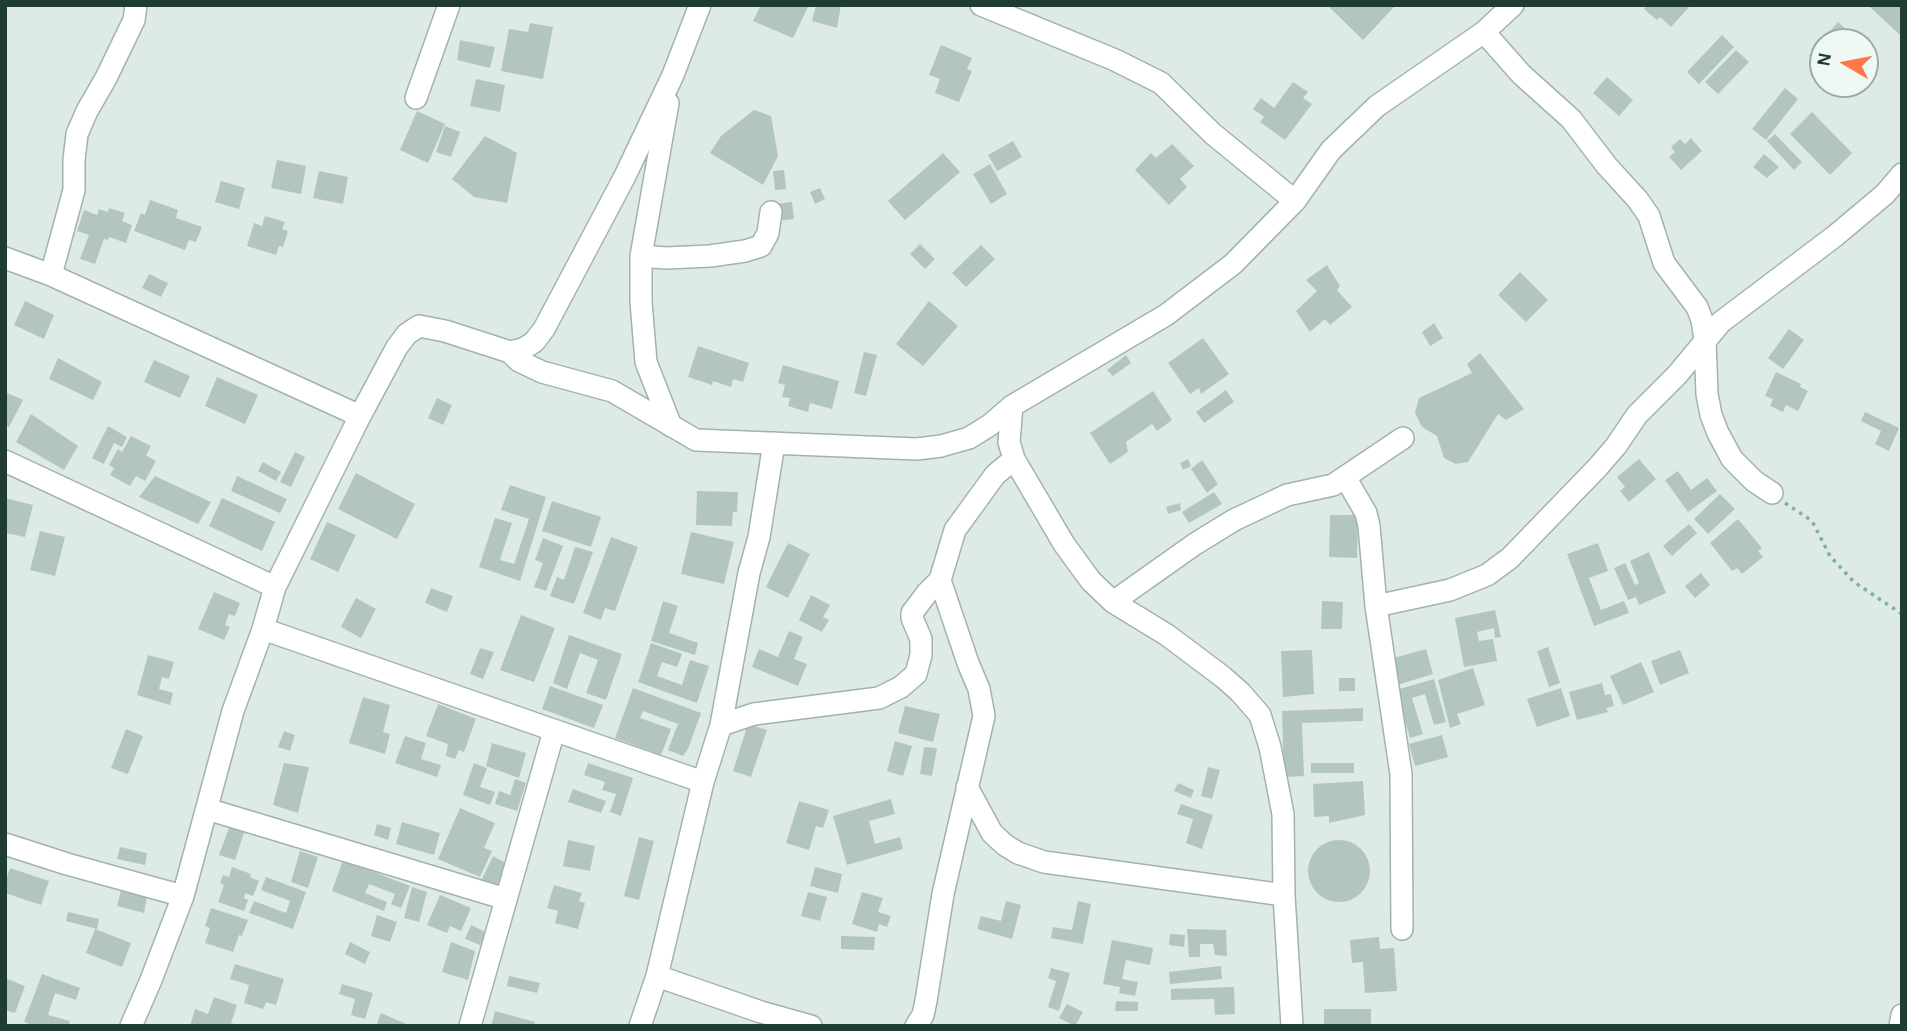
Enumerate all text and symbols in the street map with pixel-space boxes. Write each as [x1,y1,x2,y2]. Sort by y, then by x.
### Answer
north arrow [1809,28,1879,98]
text: N [1814,51,1835,68]

